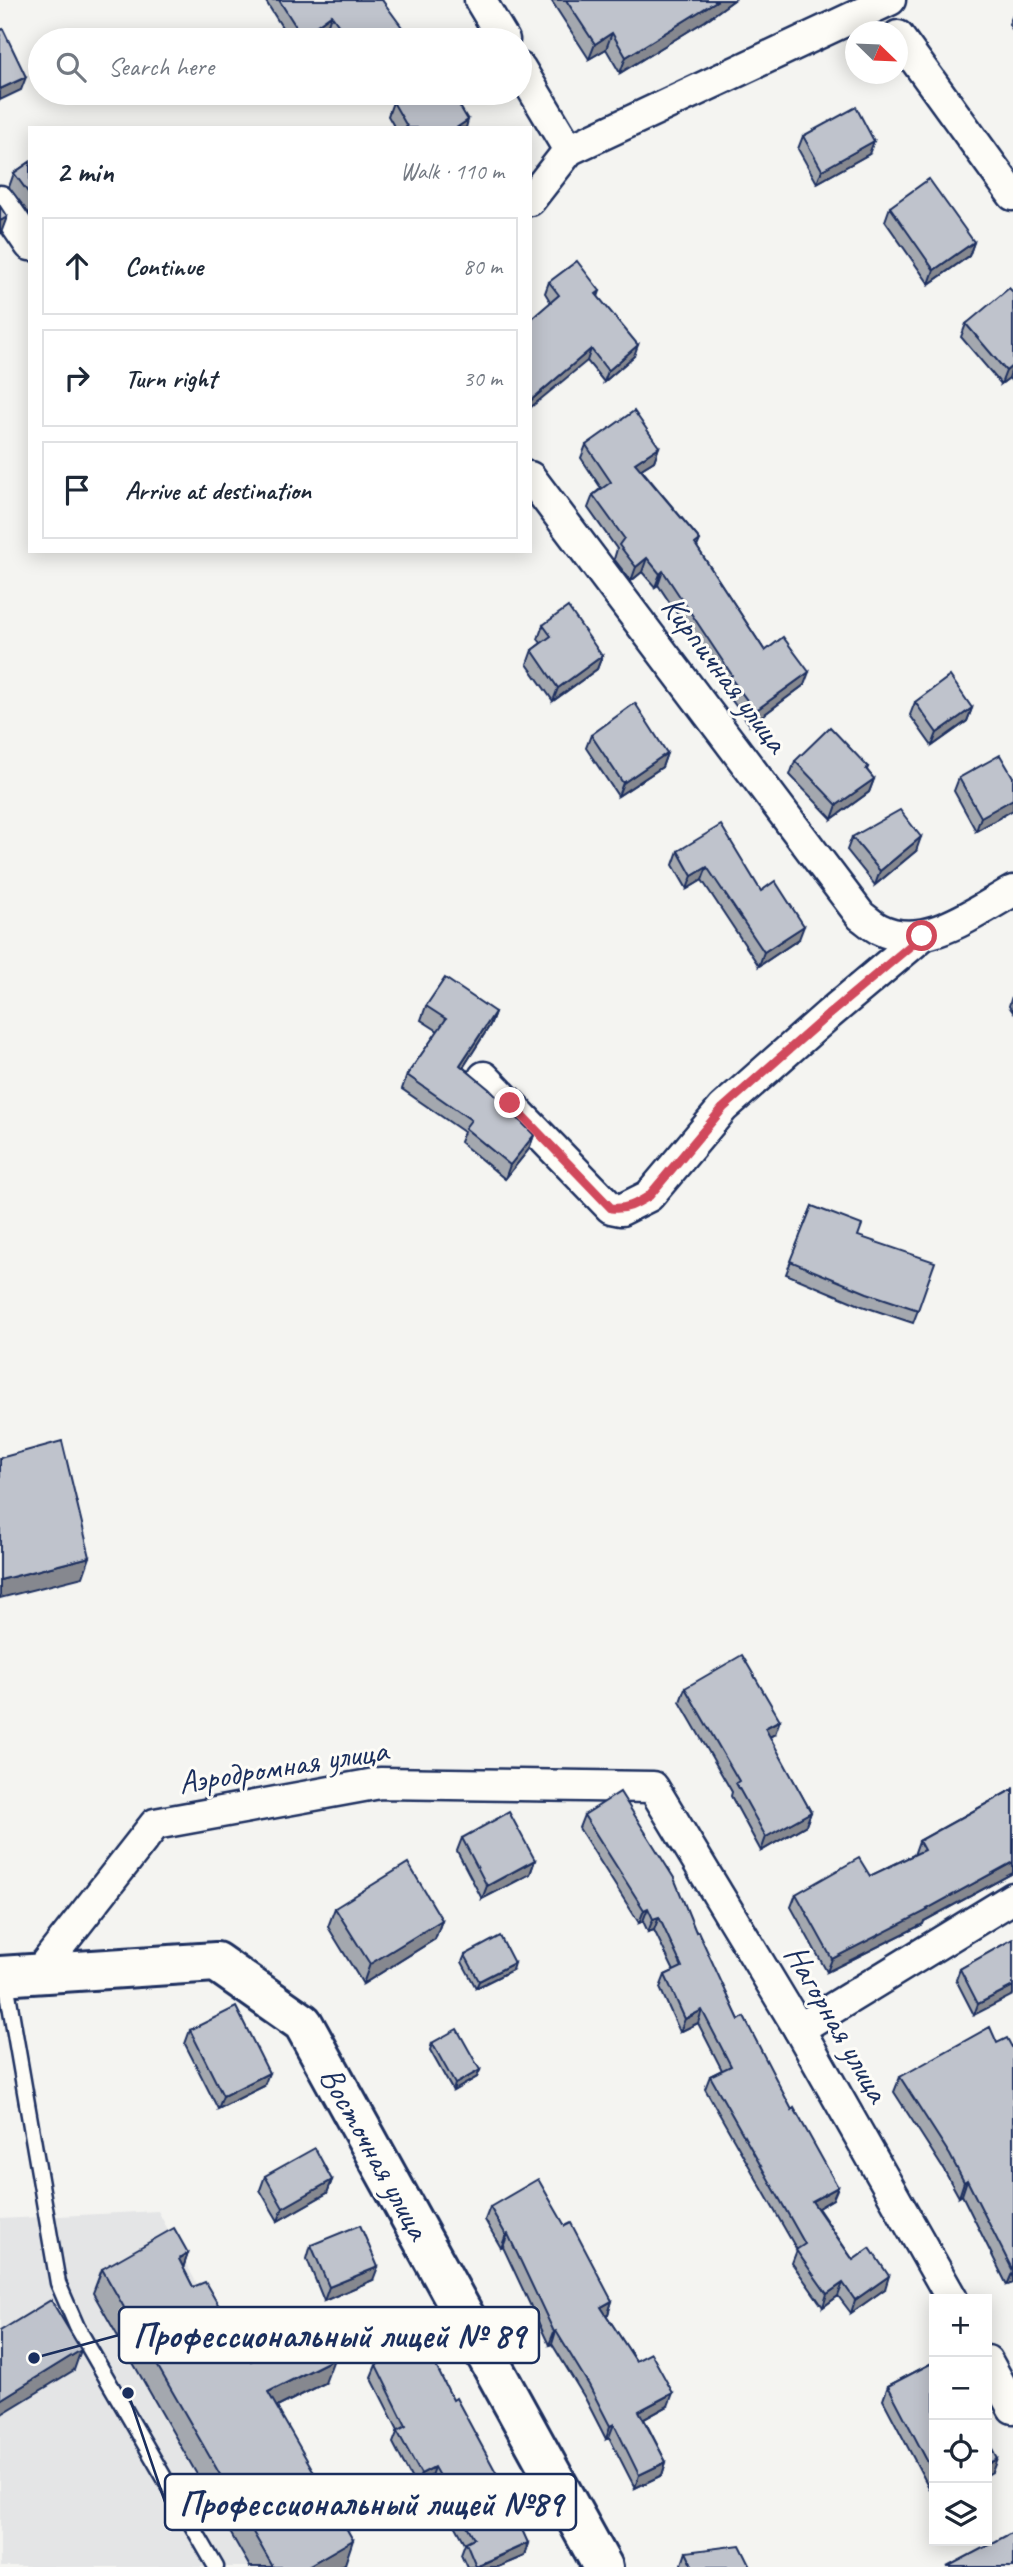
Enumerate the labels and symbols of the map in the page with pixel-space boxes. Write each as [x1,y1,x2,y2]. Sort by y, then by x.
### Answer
north arrow [845,21,908,84]
street label: Кирпичная улица [652,587,799,763]
route start [906,920,937,951]
route end [494,1087,525,1118]
street label: Аэродромная улица [175,1728,393,1803]
street label: Нагорная улица [775,1937,900,2112]
street label: Восточная улица [310,2059,441,2249]
callout: Профессиональный лицей № 89 [119,2307,539,2363]
text: Профессиональный лицей № 89 [133,2313,529,2358]
callout: Профессиональный лицей №89 [165,2474,576,2530]
text: Профессиональный лицей №89 [179,2481,566,2526]

